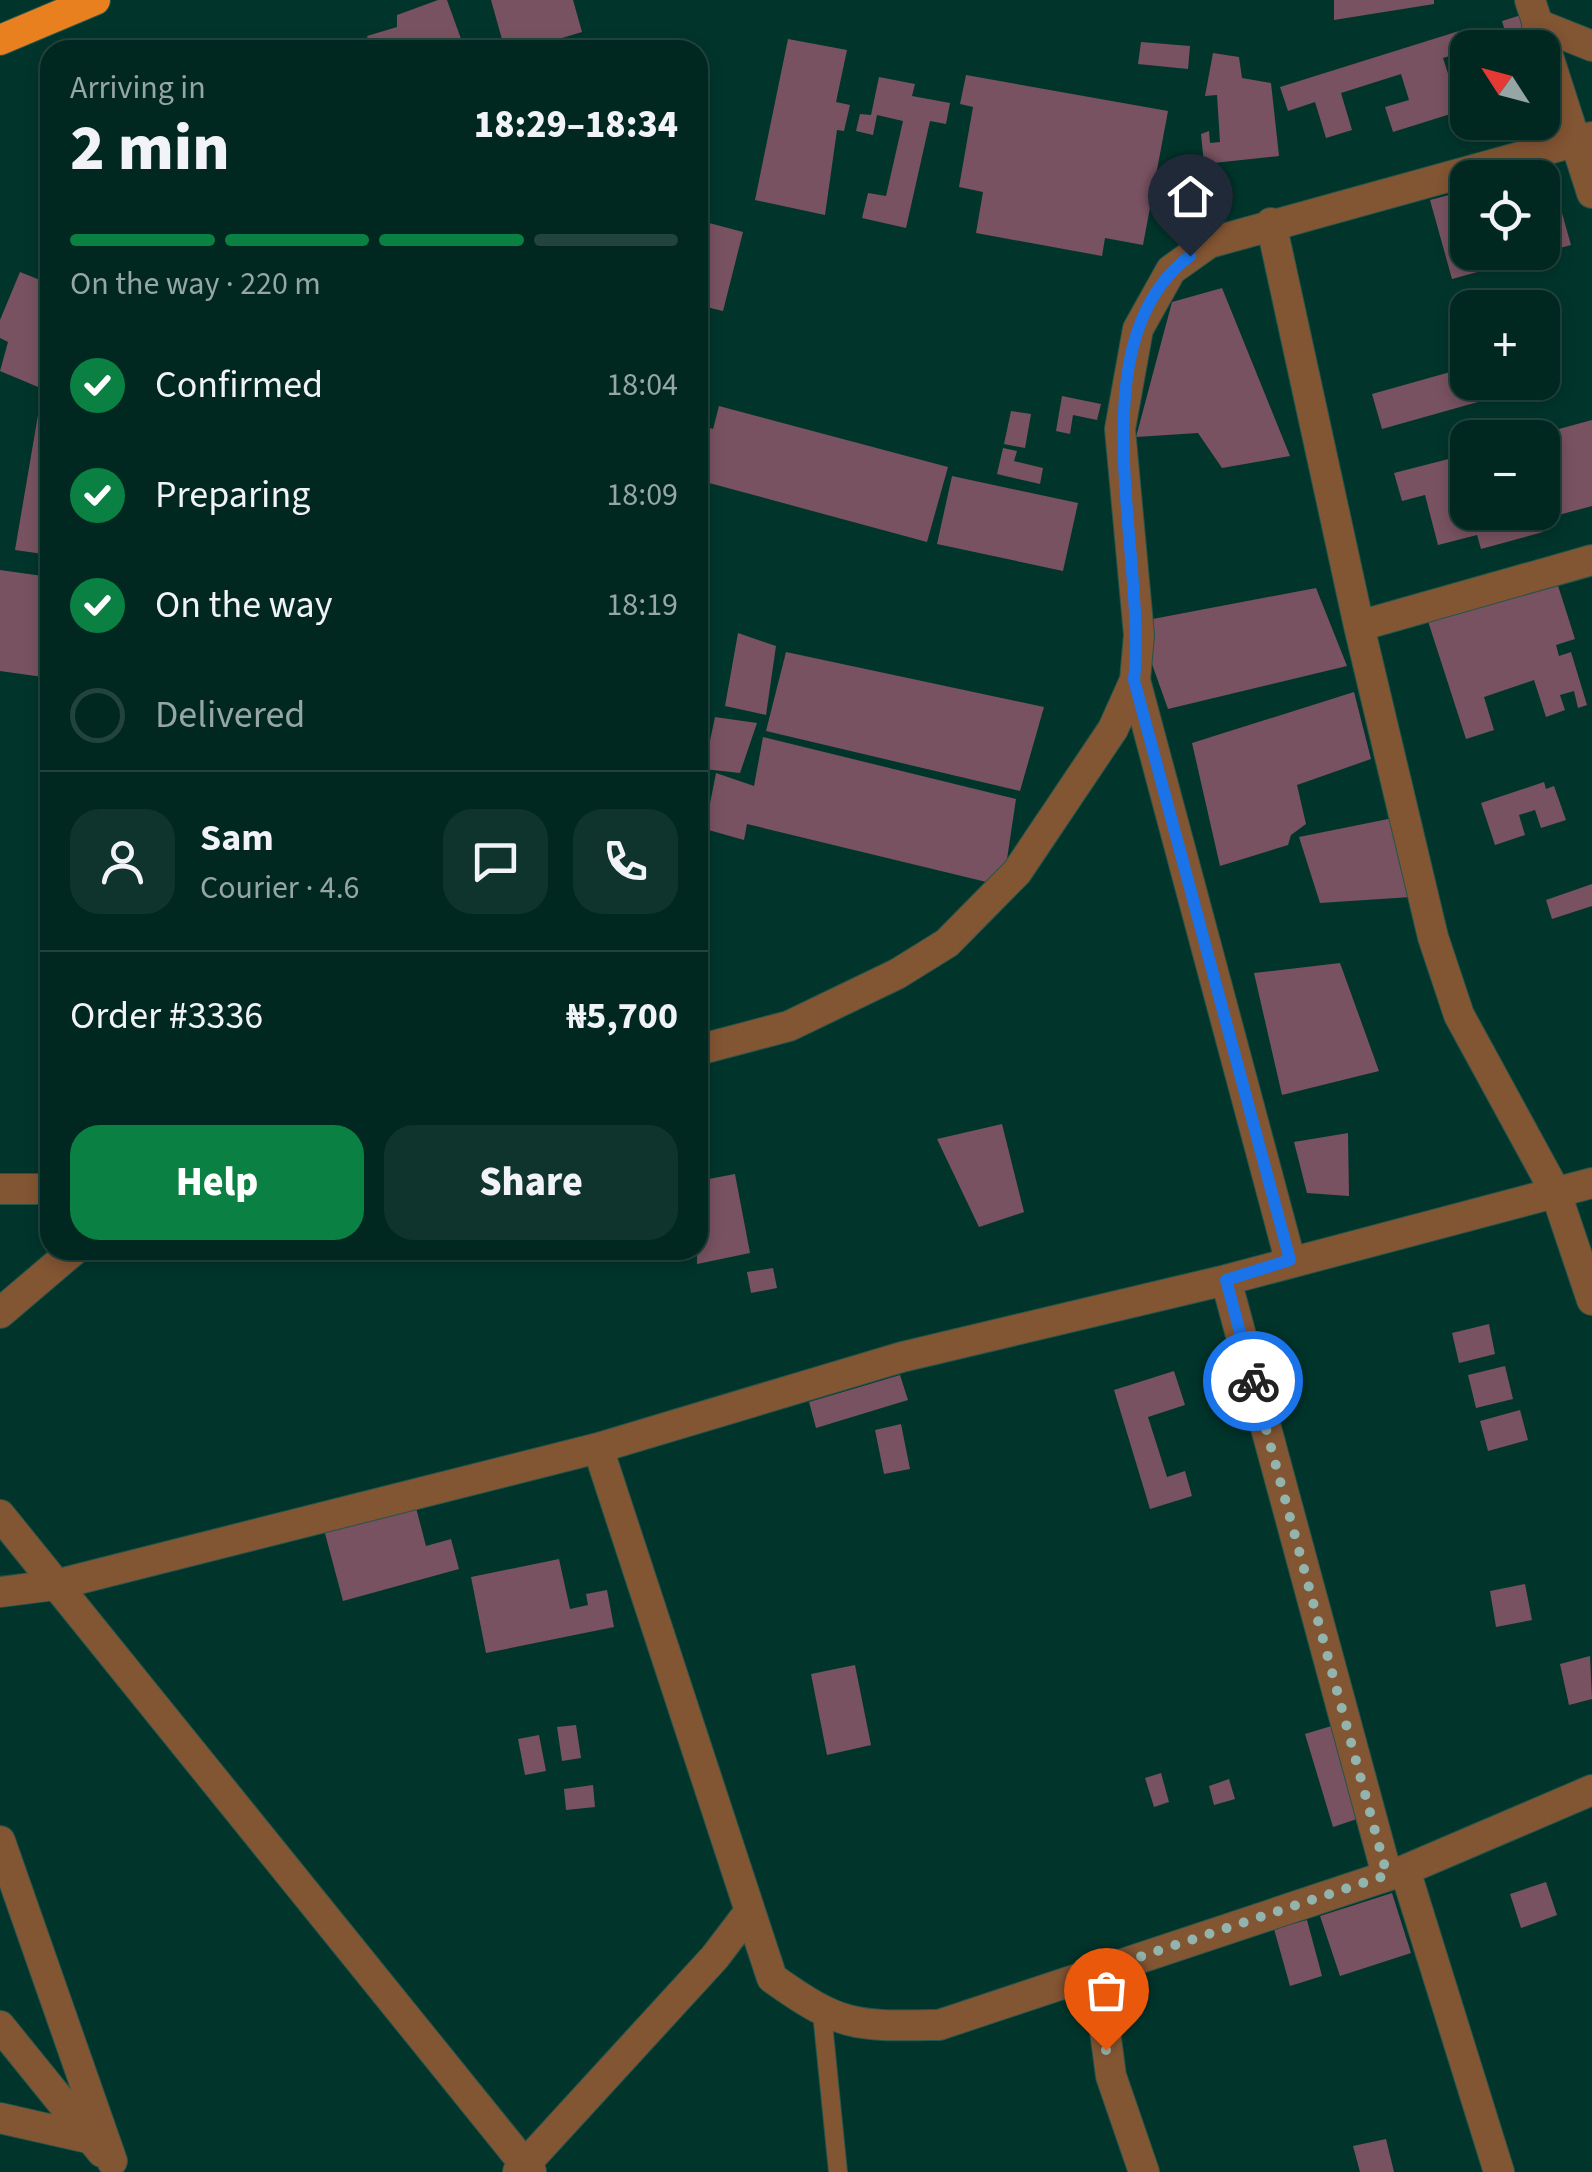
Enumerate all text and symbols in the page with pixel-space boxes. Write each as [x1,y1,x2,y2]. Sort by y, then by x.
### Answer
north arrow [1450,30,1560,140]
map controls [1450,30,1560,530]
text: Arriving in [70,65,206,111]
text: 18:29–18:34 [474,98,678,152]
text: 2 min [70,102,230,195]
pin [1148,154,1233,257]
button: locate [1450,160,1560,270]
icon: home [1163,169,1218,224]
text: On the way · 220 m [70,261,321,307]
button: + [1450,290,1560,400]
icon: check [70,358,125,413]
text: Confirmed [155,358,323,412]
text: 18:04 [606,362,678,408]
button: − [1450,420,1560,530]
icon: check [70,468,125,523]
text: Preparing [155,468,310,522]
text: 18:09 [606,472,678,518]
icon: check [70,578,125,633]
text: On the way [155,578,332,632]
text: 18:19 [606,582,678,628]
text: Delivered [155,688,305,742]
button: person [70,809,175,914]
button: chat [443,809,548,914]
button: phone [573,809,678,914]
text: Sam [200,811,274,865]
text: Courier · 4.6 [200,865,360,911]
text: Order #3336 [70,989,263,1043]
text: ₦5,700 [566,989,678,1043]
button: Help [70,1125,364,1240]
button: Share [384,1125,678,1240]
courier [1203,1331,1303,1431]
icon: bike [1226,1354,1281,1409]
pin [1064,1948,1149,2051]
icon: bag [1079,1963,1134,2018]

